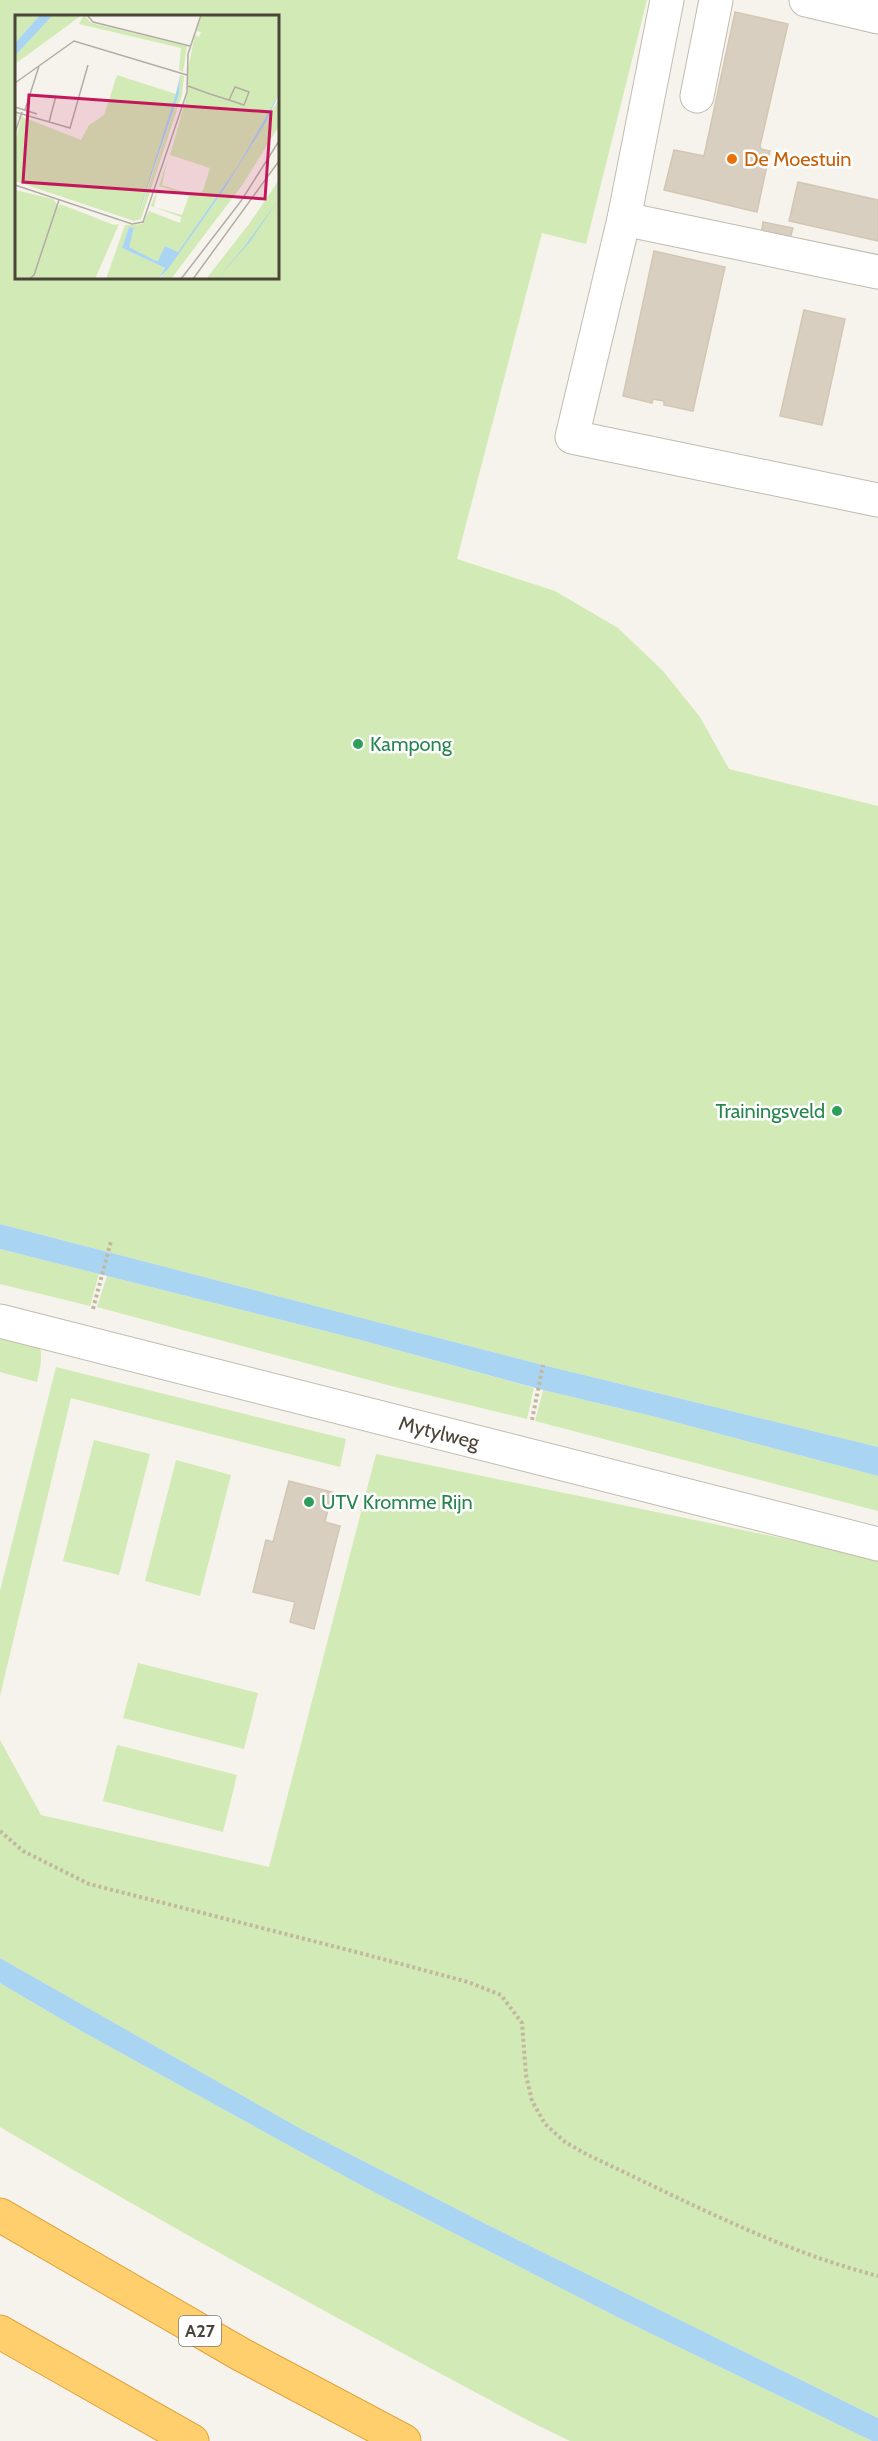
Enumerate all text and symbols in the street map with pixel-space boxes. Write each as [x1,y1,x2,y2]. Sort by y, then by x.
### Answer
inset map [15,15,279,279]
place label: De Moestuin [744,147,851,171]
marker: De Moestuin [725,152,739,166]
place label: Kampong [370,732,453,756]
marker: Kampong [351,737,365,751]
place label: Trainingsveld [716,1099,825,1123]
marker: Trainingsveld [830,1104,844,1118]
street label: Mytylweg [396,1411,483,1454]
place label: UTV Kromme Rijn [321,1490,473,1514]
marker: UTV Kromme Rijn [302,1495,316,1509]
road number: A27 [179,2316,221,2346]

